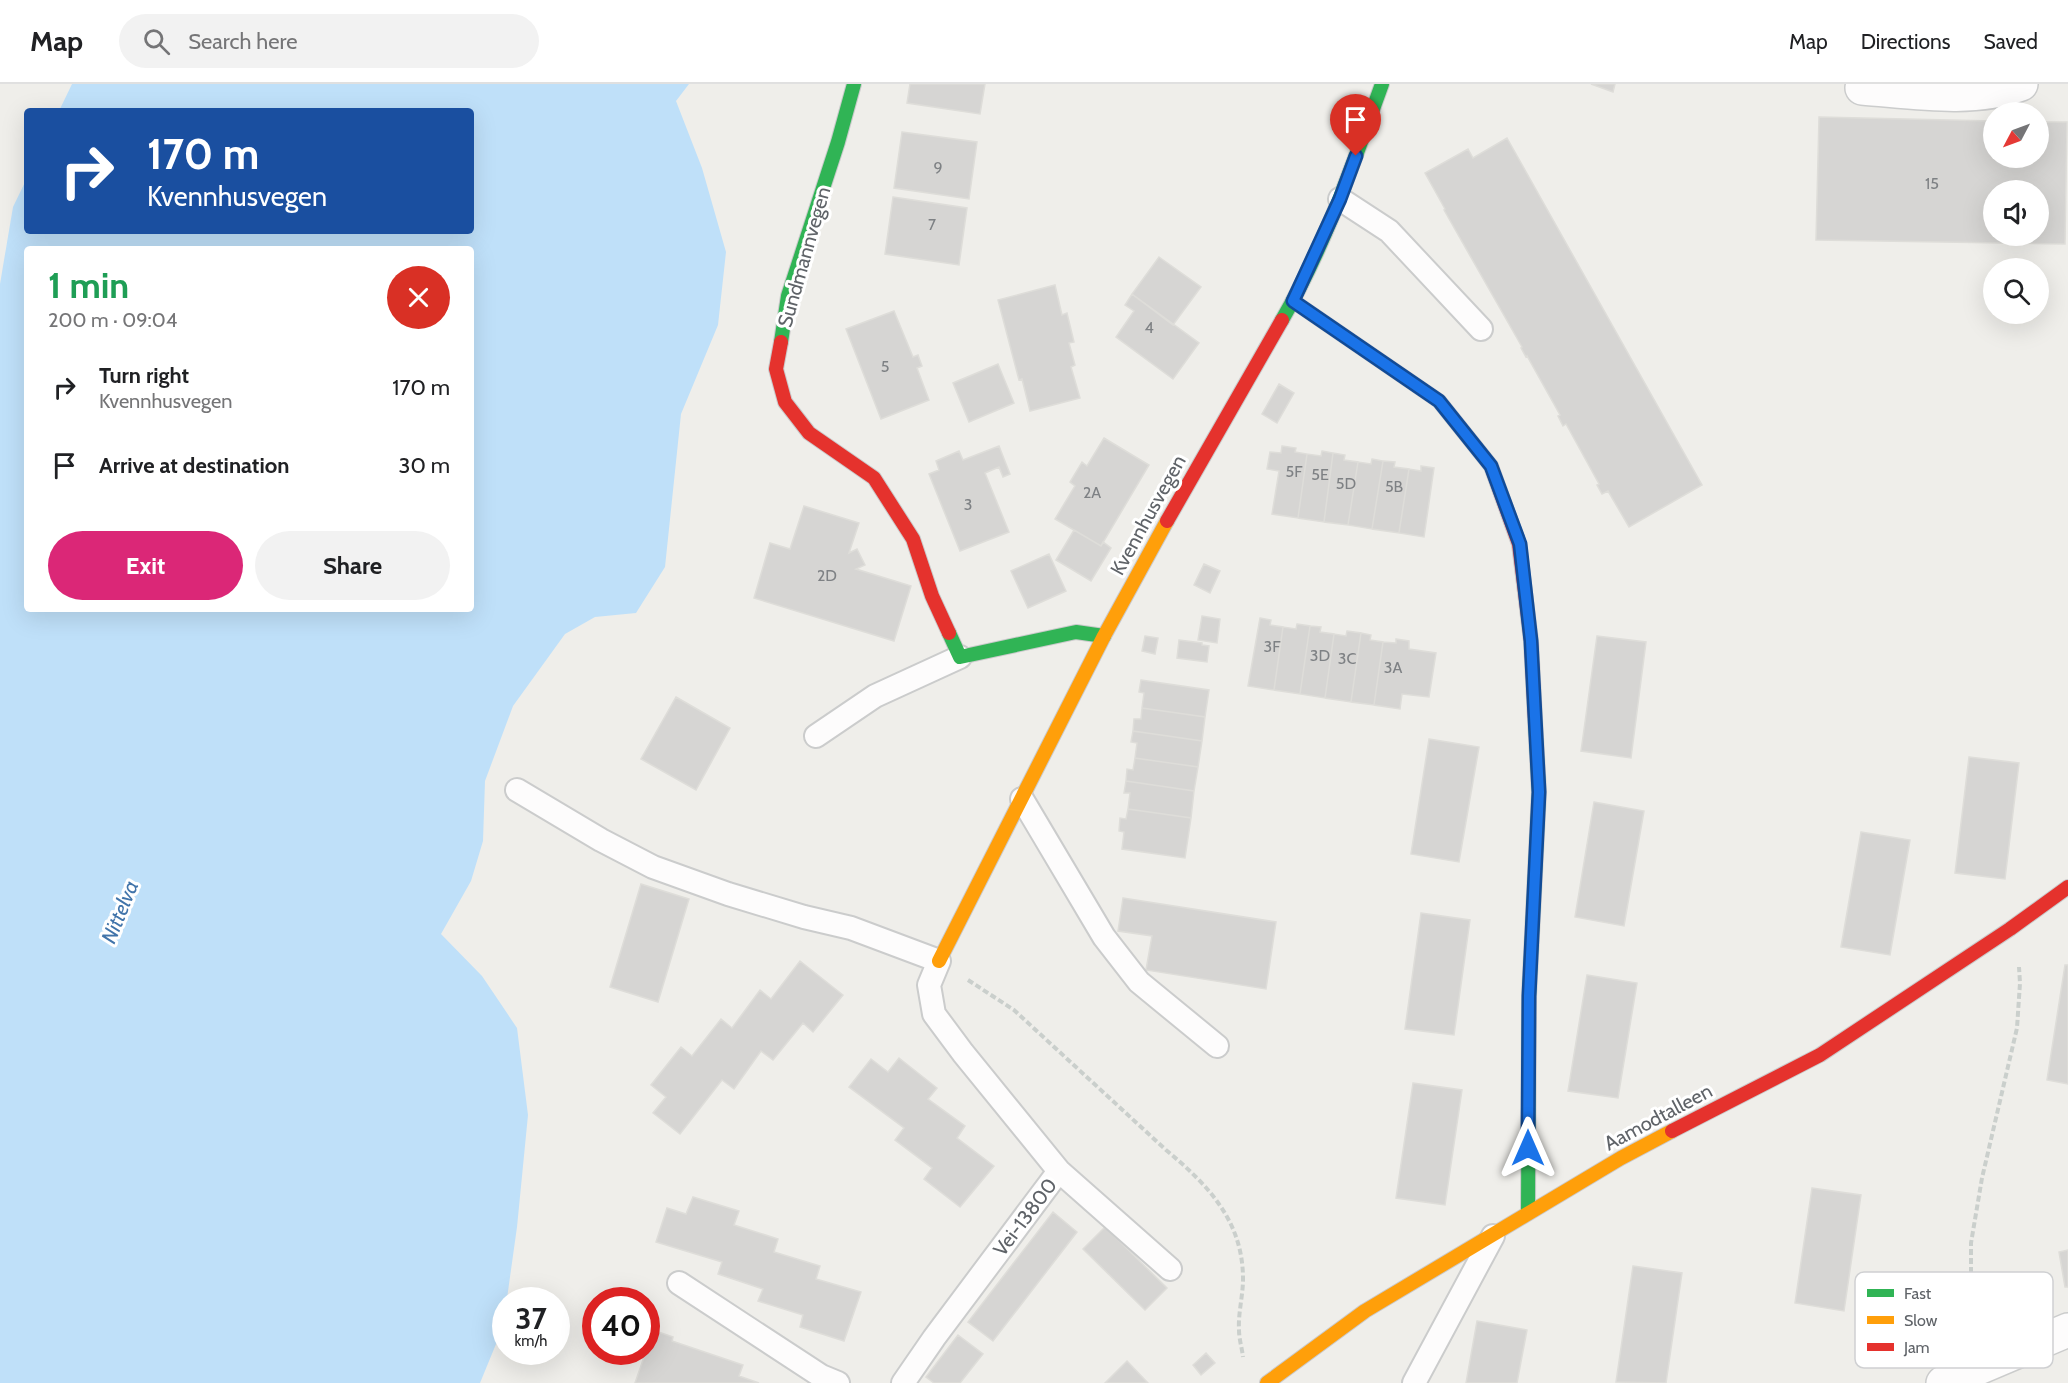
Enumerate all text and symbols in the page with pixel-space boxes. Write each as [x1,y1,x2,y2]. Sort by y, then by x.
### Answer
search box [119,14,539,68]
text: Map [30,24,83,58]
icon: search [140,25,173,58]
text: Search here [188,28,297,55]
text: Map [1789,29,1828,54]
text: Directions [1861,29,1950,54]
text: Saved [1983,29,2038,54]
pin [1330,94,1381,156]
north arrow [1983,102,2049,168]
map controls [1983,102,2049,324]
icon: arrive [1339,103,1372,136]
text: 170 m [147,128,259,180]
icon: right [48,132,126,210]
house number: 9 [933,158,943,177]
house number: 15 [1925,174,1939,193]
text: Kvennhusvegen [147,180,327,213]
button: sound [1983,180,2049,246]
street label: Sundmannvegen [773,184,835,330]
house number: 7 [928,215,936,234]
button: search [1983,258,2049,324]
text: 1 min [48,263,129,307]
button: close [387,266,450,329]
text: 200 m · 09:04 [48,308,177,332]
house number: 4 [1144,318,1154,337]
house number: 5 [881,357,889,376]
text: Turn right [99,362,189,389]
icon: right [48,371,81,404]
text: 170 m [392,374,450,401]
text: Kvennhusvegen [99,389,232,413]
icon: arrive [48,449,81,482]
street label: Kvennhusvegen [1105,451,1191,579]
text: Arrive at destination [99,452,289,479]
text: 30 m [398,452,450,479]
house number: 5F [1285,462,1303,481]
house number: 5E [1311,465,1329,484]
house number: 5D [1336,474,1356,493]
house number: 5B [1385,477,1404,496]
house number: 2A [1083,483,1101,502]
house number: 3 [964,495,972,514]
button: Exit [48,531,243,600]
button: Share [255,531,450,600]
house number: 2D [817,566,837,585]
house number: 3F [1263,637,1281,656]
house number: 3D [1310,646,1330,665]
house number: 3C [1338,649,1356,668]
house number: 3A [1384,658,1402,677]
water label: Nittelva [96,877,143,947]
street label: Aamodtalleen [1600,1078,1716,1156]
position arrow [1496,1116,1560,1180]
street label: Vei-13800 [988,1173,1062,1261]
legend [1855,1272,2053,1368]
text: Fast [1904,1284,1932,1303]
speed limit sign: 40 [582,1287,660,1365]
text: 37 [515,1300,547,1337]
text: Slow [1904,1311,1938,1330]
text: km/h [515,1332,547,1350]
text: Jam [1903,1338,1930,1357]

